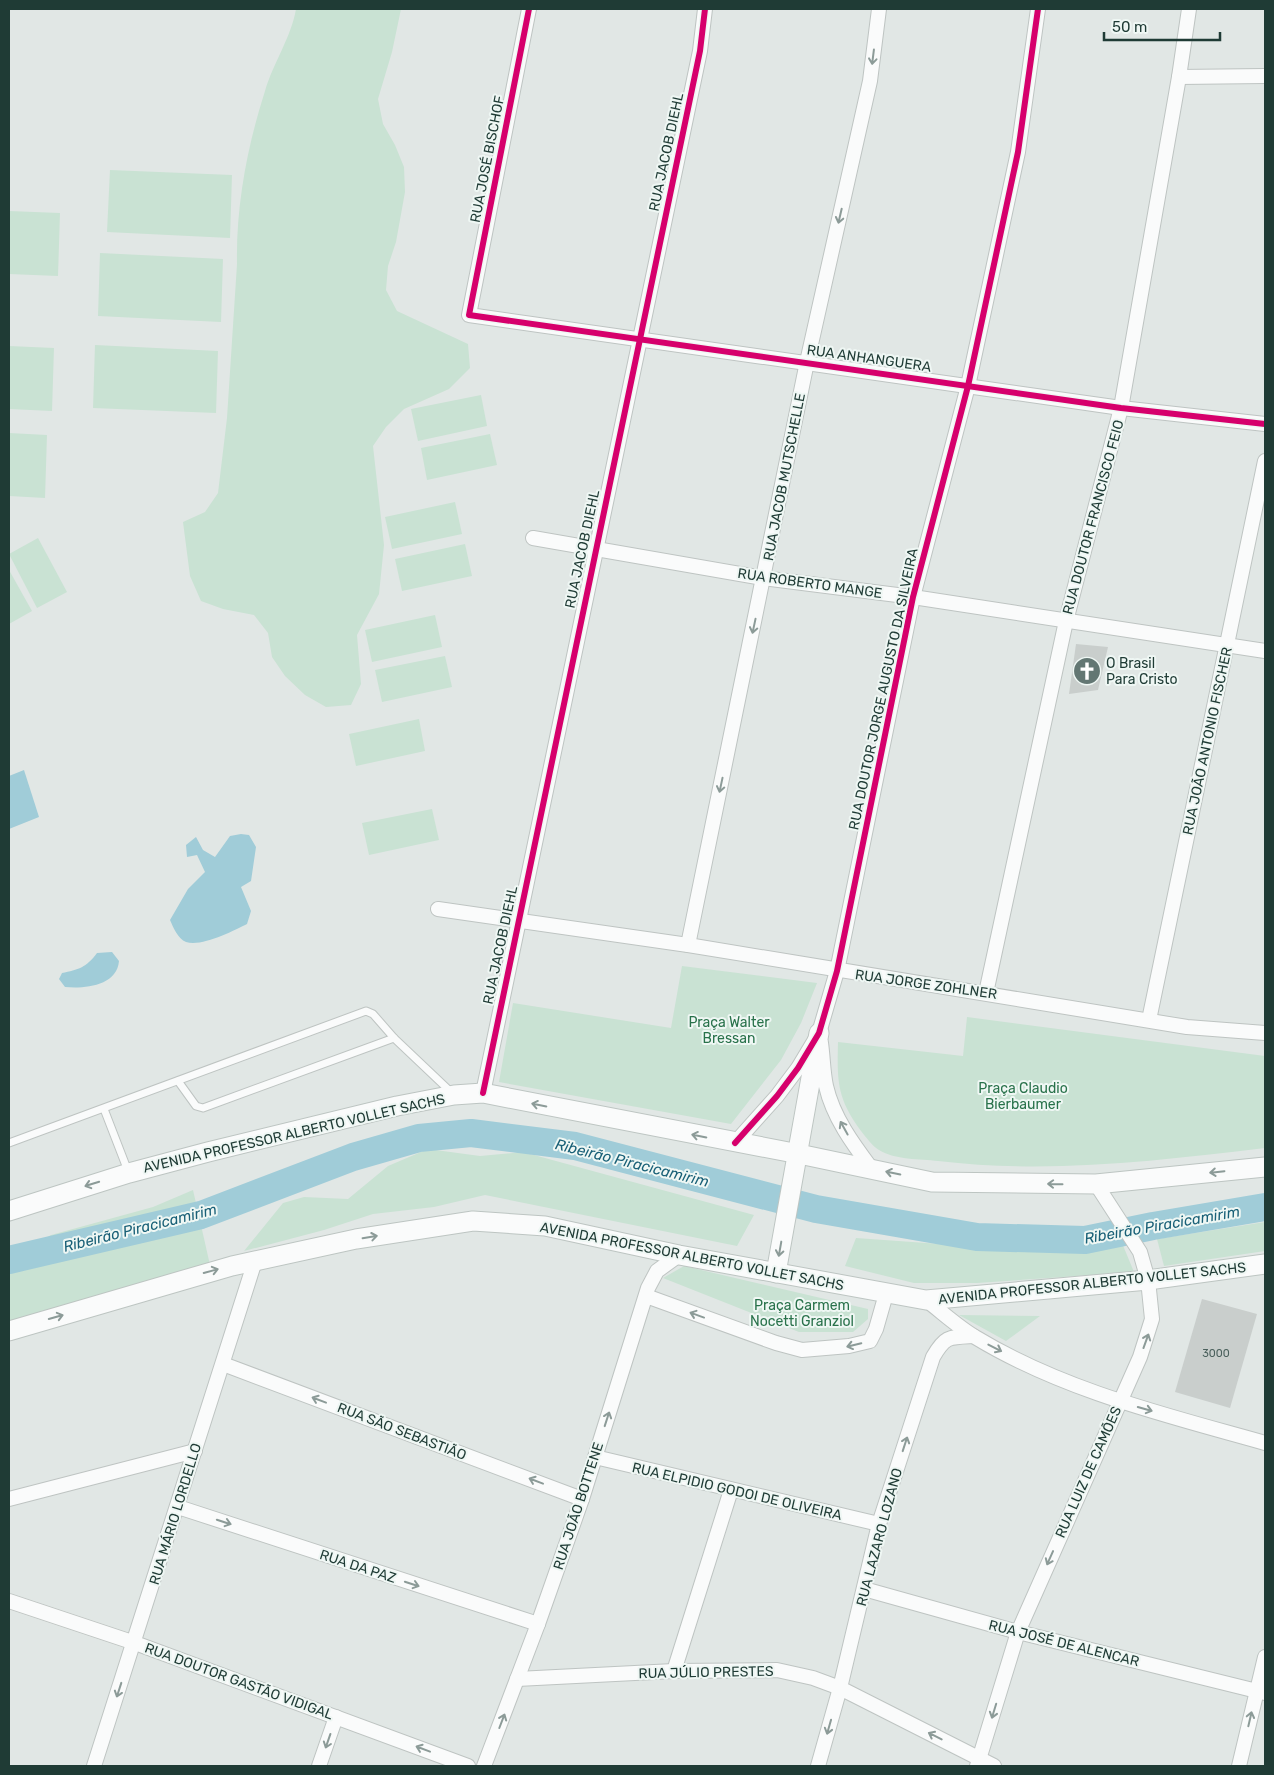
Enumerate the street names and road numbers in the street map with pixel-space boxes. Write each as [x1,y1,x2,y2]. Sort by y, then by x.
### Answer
street label: RUA JACOB DIEHL [646,91,687,213]
street label: RUA JOSÉ BISCHOF [466,94,508,224]
street label: RUA ANHANGUERA [806,341,933,376]
street label: RUA JACOB MUTSCHELLE [760,392,809,562]
street label: RUA DOUTOR FRANCISCO FEIO [1059,418,1128,616]
street label: RUA JACOB DIEHL [562,488,603,610]
street label: RUA DOUTOR JORGE AUGUSTO DA SILVEIRA [845,546,922,831]
street label: RUA ROBERTO MANGE [737,565,883,602]
street label: RUA JOÃO ANTONIO FISCHER [1178,645,1236,837]
street label: RUA JACOB DIEHL [480,884,521,1006]
street label: RUA JORGE ZOHLNER [854,966,998,1003]
street label: AVENIDA PROFESSOR ALBERTO VOLLET SACHS [141,1090,447,1177]
street label: AVENIDA PROFESSOR ALBERTO VOLLET SACHS [538,1219,846,1294]
street label: AVENIDA PROFESSOR ALBERTO VOLLET SACHS [937,1259,1247,1308]
street label: RUA SÃO SEBASTIÃO [335,1398,469,1464]
street label: RUA LUIZ DE CAMÕES [1051,1403,1125,1541]
street label: RUA JOÃO BOTTENE [549,1440,607,1572]
street label: RUA MÁRIO LORDELLO [145,1441,205,1587]
street label: RUA ELPIDIO GODOI DE OLIVEIRA [630,1459,844,1524]
street label: RUA LAZARO LOZANO [853,1466,906,1608]
street label: RUA DA PAZ [317,1546,398,1587]
street label: RUA JOSÉ DE ALENCAR [987,1616,1141,1670]
street label: RUA DOUTOR GASTÃO VIDIGAL [142,1638,336,1724]
street label: RUA JÚLIO PRESTES [638,1662,774,1682]

